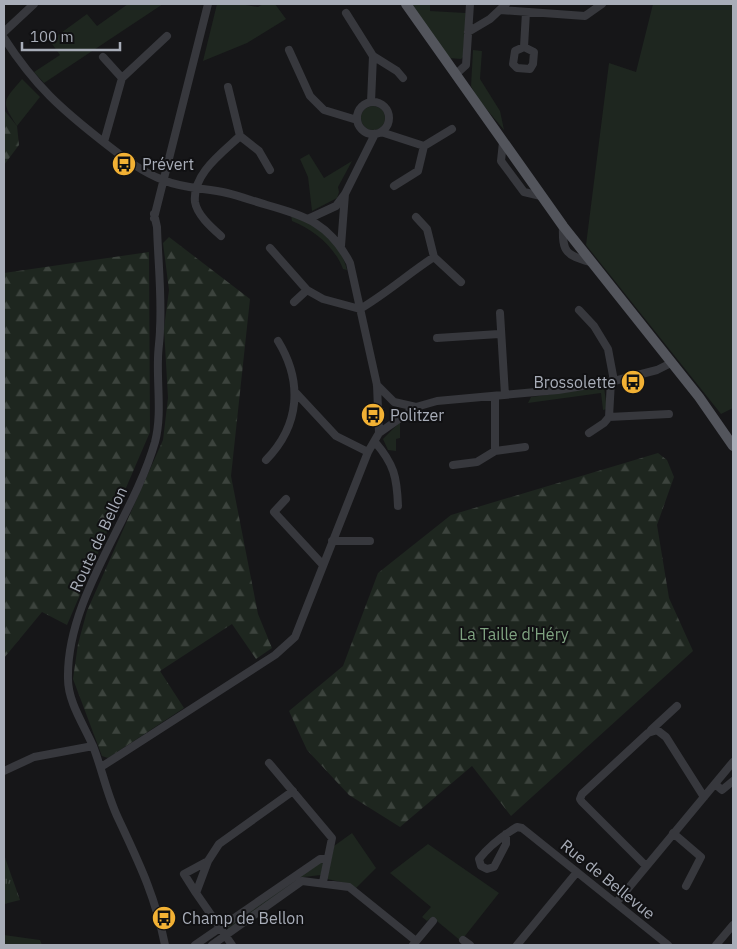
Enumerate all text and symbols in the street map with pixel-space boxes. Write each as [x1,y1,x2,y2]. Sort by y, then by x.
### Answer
scale bar [22,20,120,52]
text: 100 m [30,27,74,46]
bus stop icon: Prévert [111,151,137,177]
place label: Prévert [142,154,194,174]
bus stop icon: Brossolette [620,369,646,395]
place label: Brossolette [533,372,616,392]
bus stop icon: Politzer [360,402,386,428]
place label: Politzer [390,405,444,425]
street label: Route de Bellon [65,483,131,595]
park label: La Taille d'Héry [459,624,569,644]
street label: Rue de Bellevue [557,835,660,923]
bus stop icon: Champ de Bellon [151,905,177,931]
place label: Champ de Bellon [182,908,304,928]

